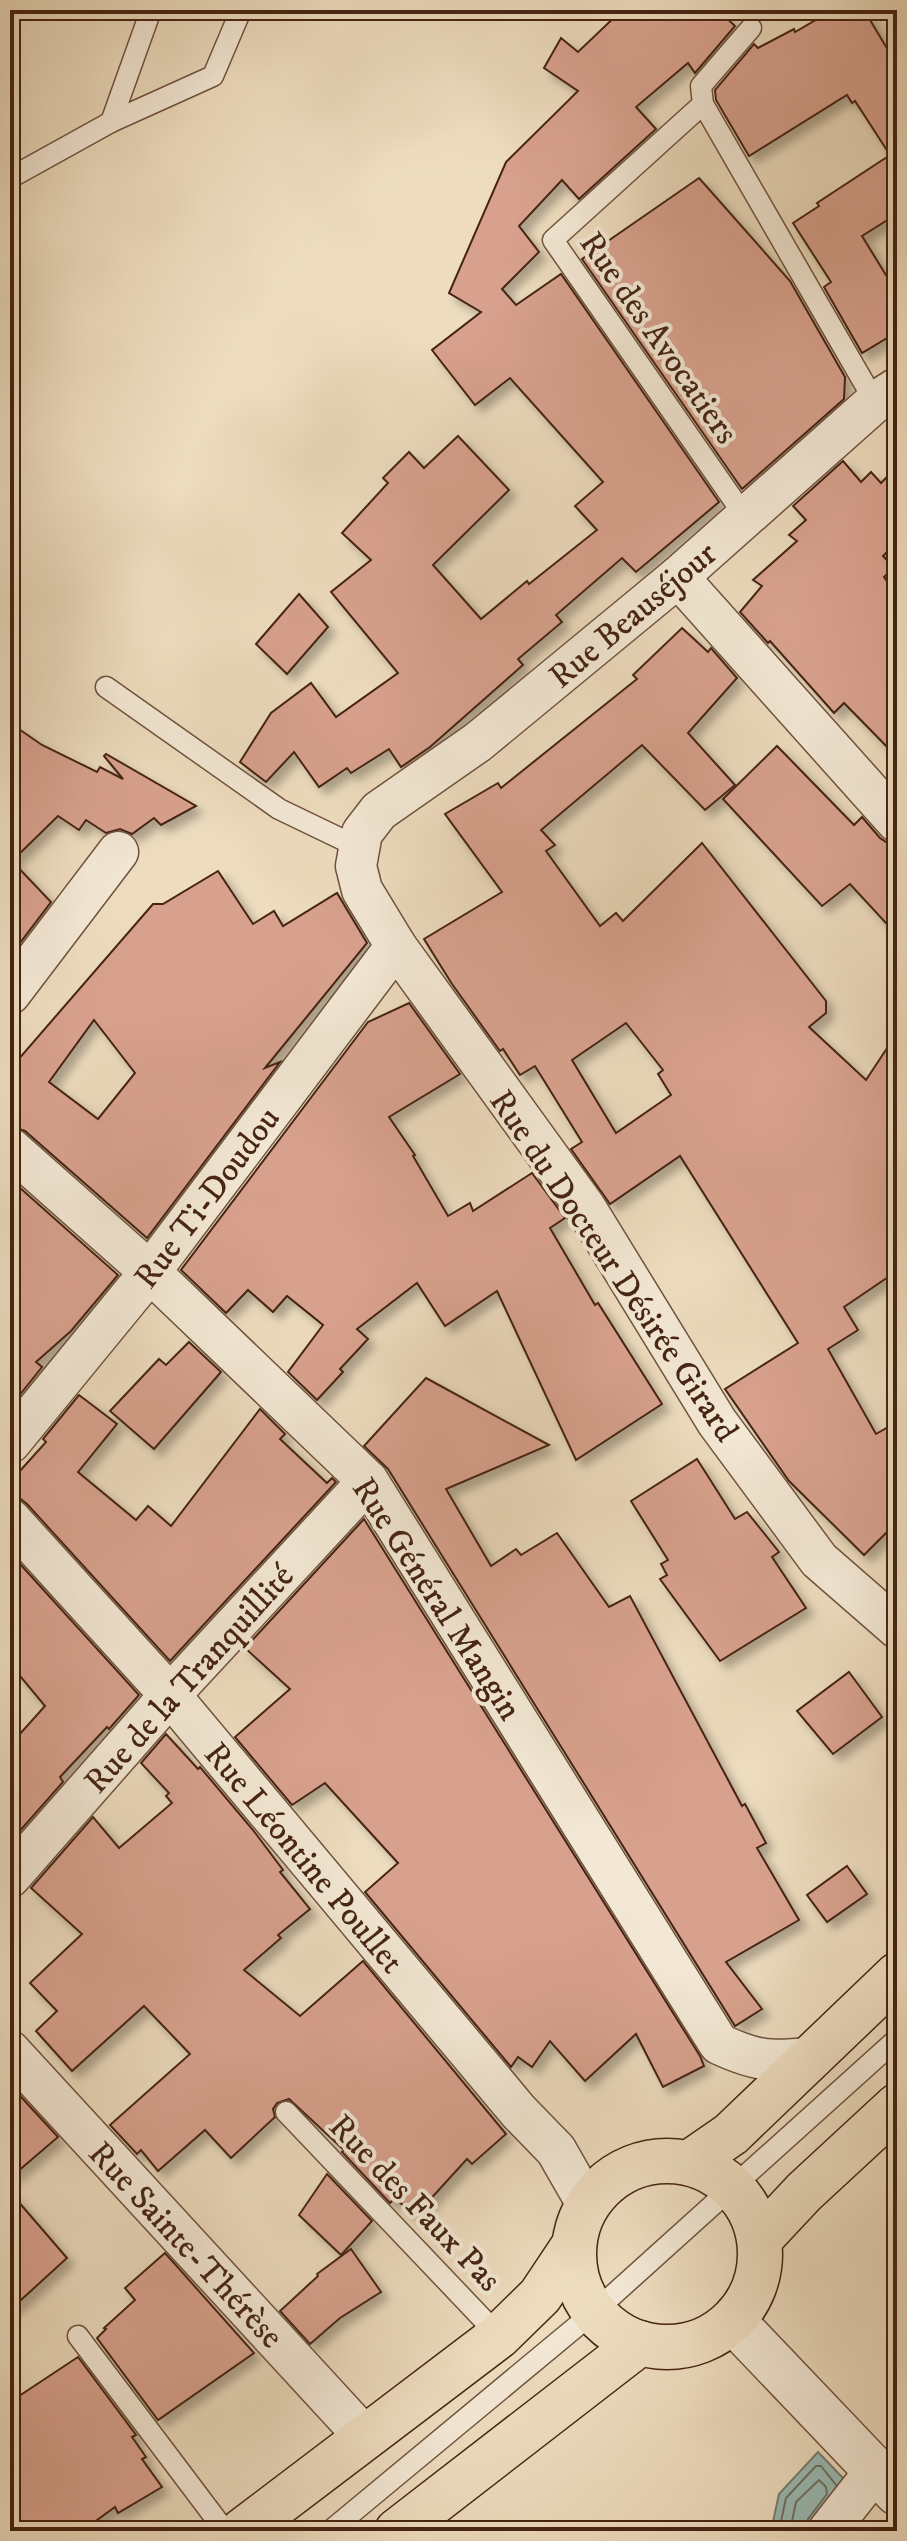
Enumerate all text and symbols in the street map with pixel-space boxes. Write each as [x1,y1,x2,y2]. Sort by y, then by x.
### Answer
street label: Rue des Avocatiers [570,224,747,452]
street label: Rue Beauséjour [541,533,726,698]
street label: Rue du Docteur Désirée Girard [480,1082,747,1450]
street label: Rue Ti-Doudou [126,1099,290,1297]
street label: Rue Général Mangin [342,1470,531,1729]
street label: Rue de la Tranquillité [76,1556,303,1803]
street label: Rue Léontine Poullet [194,1734,413,1983]
street label: Rue des Faux Pas [319,2106,510,2301]
street label: Rue Sainte-Thérèse [79,2133,292,2358]

